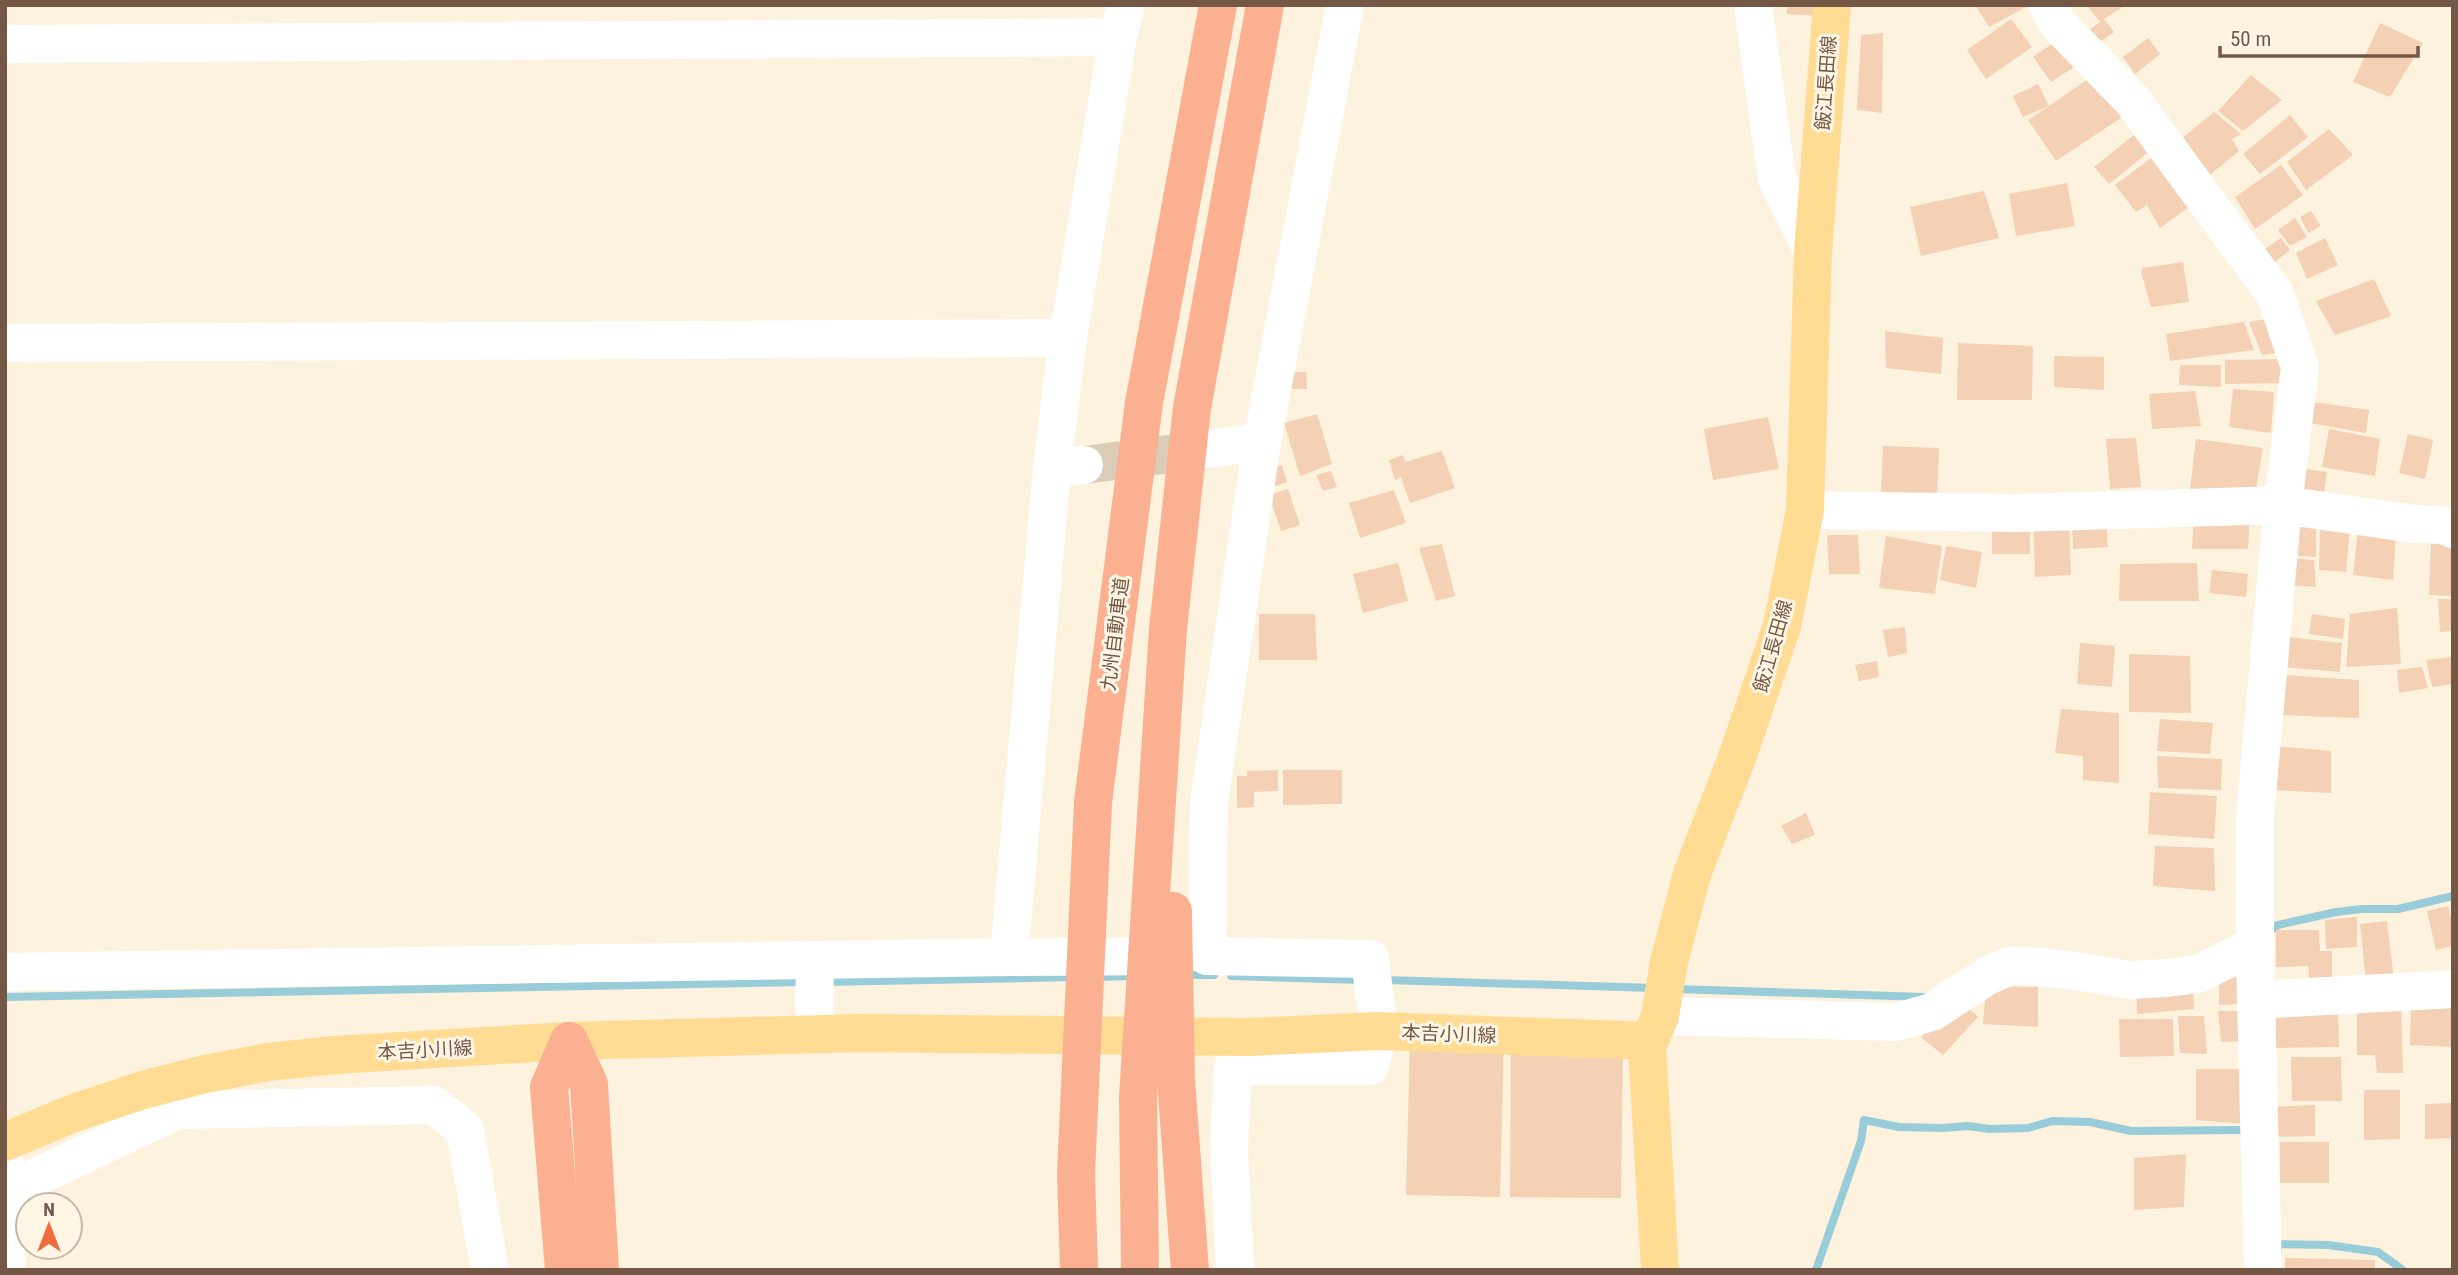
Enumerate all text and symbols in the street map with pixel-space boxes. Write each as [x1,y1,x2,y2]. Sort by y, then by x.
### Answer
scale bar [2220,14,2418,58]
text: 50 m [2230,27,2271,51]
street label: 飯江長田線 [1811,35,1841,131]
street label: 九州自動車道 [1097,576,1133,692]
street label: 飯江長田線 [1749,597,1797,695]
street label: 本吉小川線 [1401,1021,1497,1047]
street label: 本吉小川線 [377,1036,473,1064]
north arrow [14,1191,84,1261]
text: N [43,1198,55,1221]

